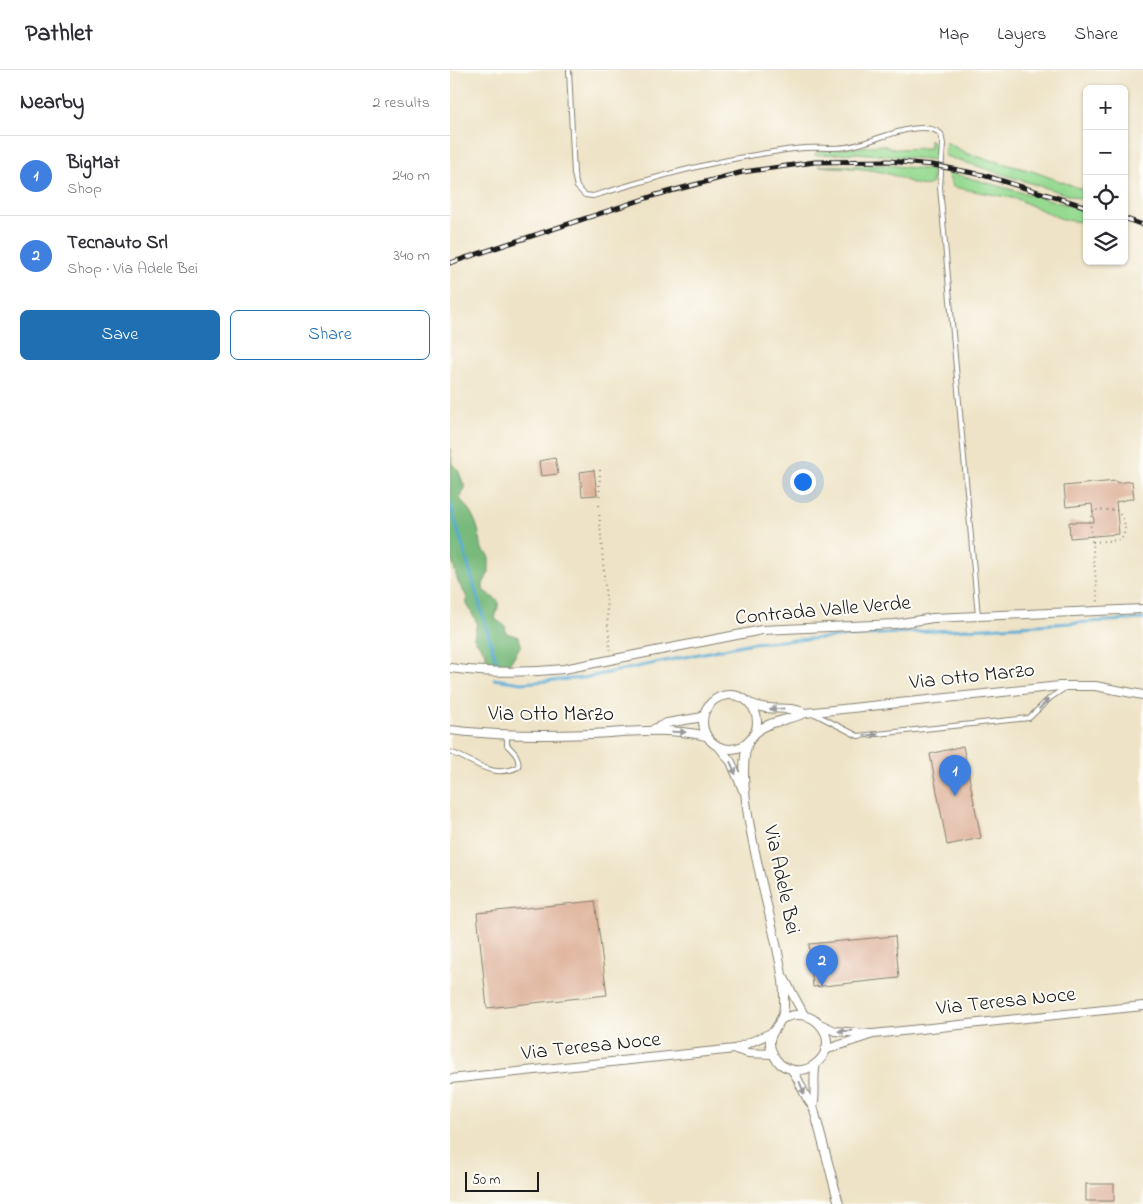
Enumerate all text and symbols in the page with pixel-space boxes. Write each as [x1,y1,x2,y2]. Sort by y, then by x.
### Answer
text: Pathlet [25,17,93,52]
text: Map [939,22,969,48]
text: Layers [997,22,1047,48]
text: Share [1075,22,1118,48]
map controls [1083,85,1128,265]
button: + [1083,85,1128,130]
text: Nearby [20,88,84,118]
text: 2 results [372,91,430,115]
button: − [1083,130,1128,175]
text: BigMat [67,150,120,177]
text: 1 [33,164,39,188]
text: 240 m [392,164,430,188]
button: locate [1083,175,1128,220]
text: Shop [67,177,102,201]
button: layers [1083,220,1128,265]
text: Tecnauto Srl [67,230,168,257]
text: 2 [32,244,40,268]
text: 340 m [393,244,430,268]
text: Shop · Via Adele Bei [67,257,198,281]
button: Save [20,310,220,360]
button: Share [230,310,430,360]
your location [790,469,816,495]
street label: Contrada Valle Verde [734,588,913,634]
street label: Via Otto Marzo [907,656,1036,699]
one-way arrow [1038,698,1050,710]
street label: Via Otto Marzo [487,700,614,730]
one-way arrow [769,705,785,713]
one-way arrow [671,728,687,736]
one-way arrow [863,731,879,739]
pin: 1 [939,755,971,796]
one-way arrow [729,761,737,776]
street label: Via Adele Bei [755,822,807,937]
pin: 2 [806,945,838,986]
street label: Via Teresa Noce [934,980,1078,1024]
street label: Via Teresa Noce [519,1025,663,1069]
one-way arrow [837,1027,853,1035]
one-way arrow [799,1081,806,1096]
scale bar [465,1169,539,1192]
text: 50 m [472,1170,500,1191]

